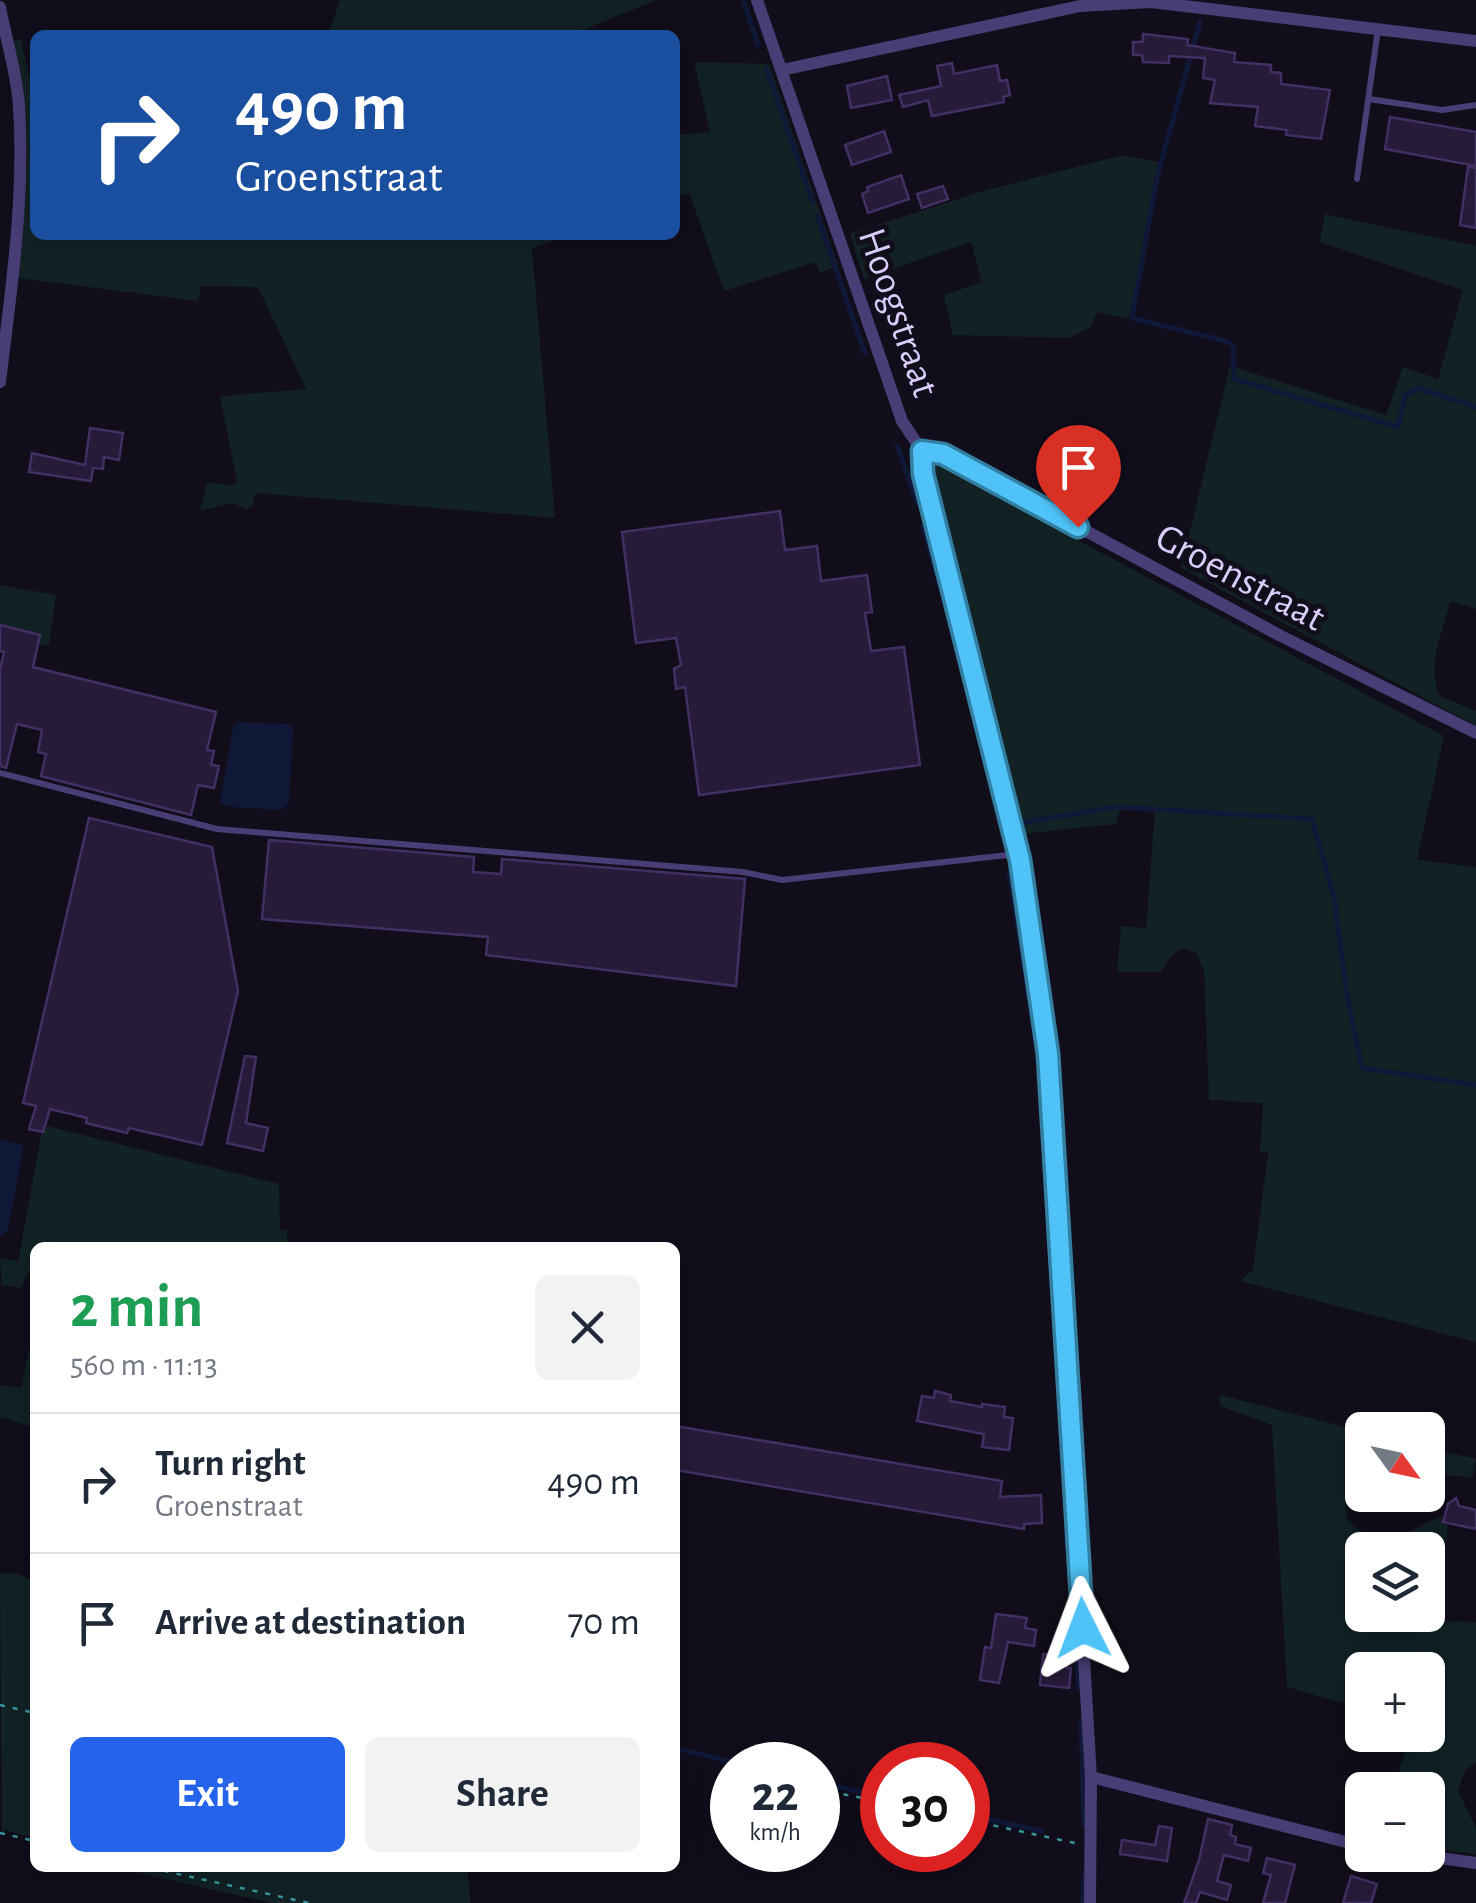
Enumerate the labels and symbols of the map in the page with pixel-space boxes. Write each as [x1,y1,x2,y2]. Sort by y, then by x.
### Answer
street label: Hoogstraat [851,223,946,402]
pin [1036,425,1121,528]
street label: Groenstraat [1149,517,1331,639]
north arrow [1345,1412,1445,1512]
position arrow [1031,1576,1135,1680]
speed limit sign: 30 [860,1742,990,1872]

